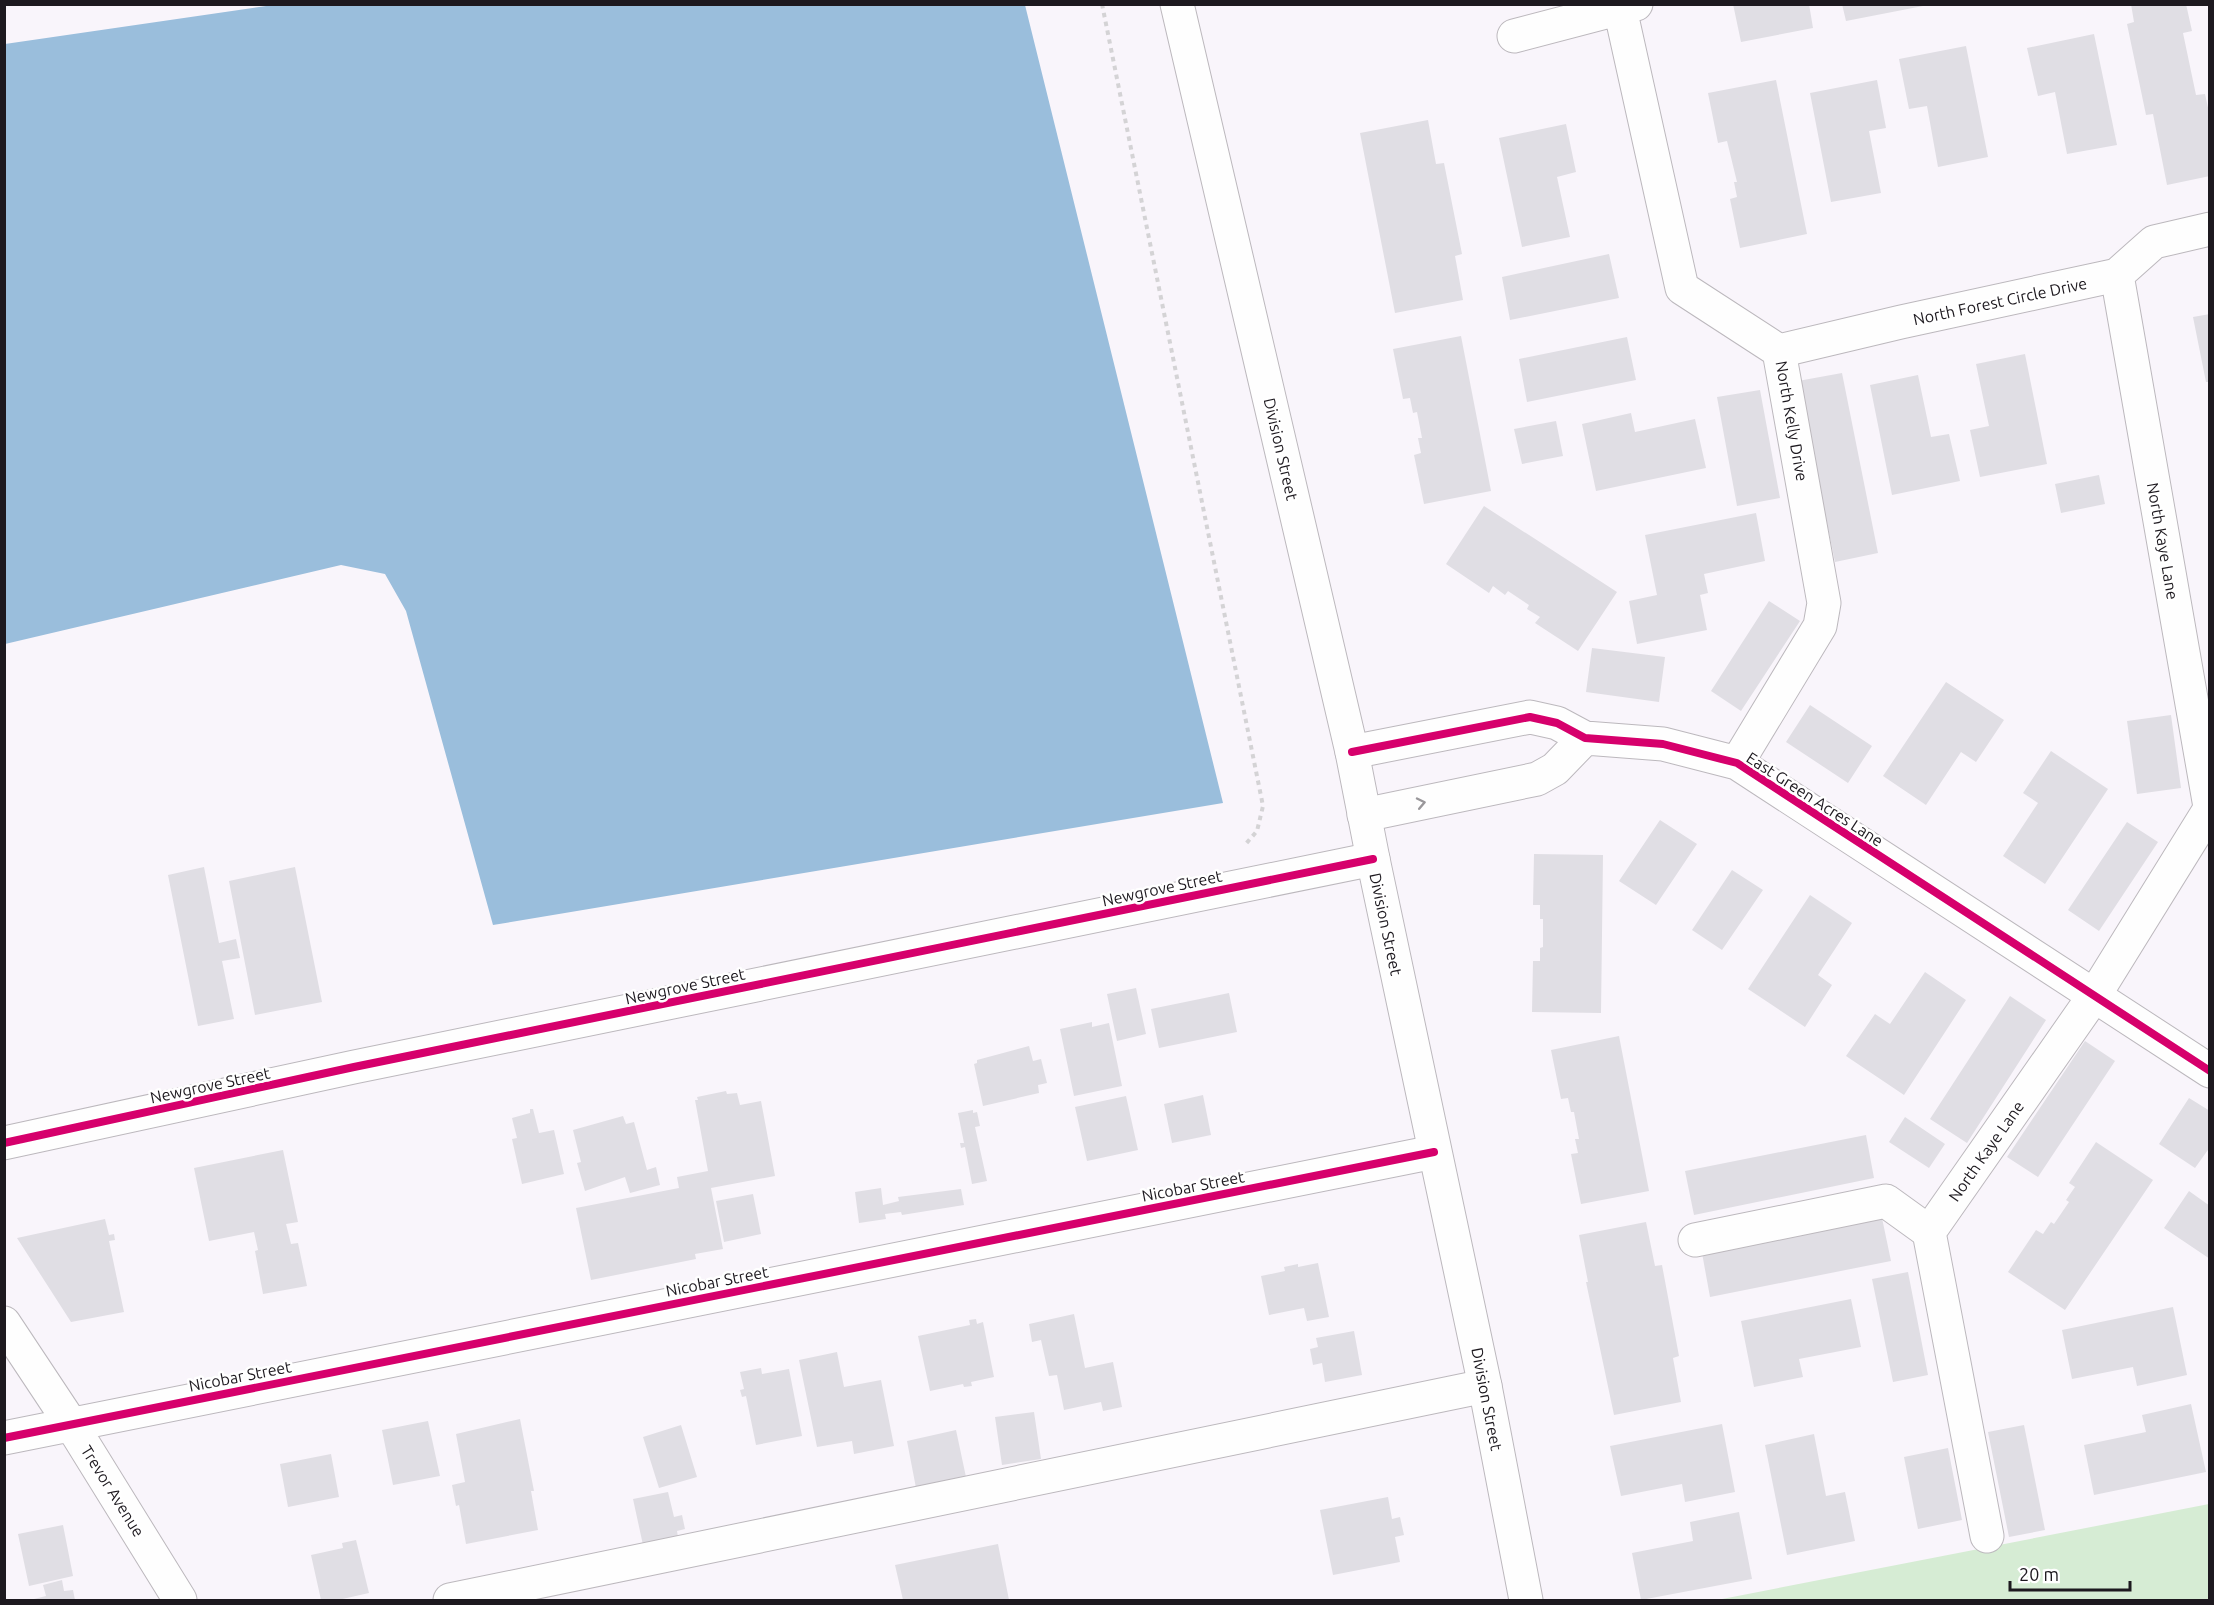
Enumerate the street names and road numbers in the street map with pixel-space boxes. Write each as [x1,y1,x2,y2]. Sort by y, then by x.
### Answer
street label: North Forest Circle Drive [1911,274,2089,328]
street label: North Kelly Drive [1773,359,1811,483]
street label: Division Street [1260,396,1302,503]
street label: North Kaye Lane [2144,481,2182,601]
street label: East Green Acres Lane [1743,748,1887,850]
street label: Newgrove Street [1100,866,1224,910]
street label: Division Street [1366,871,1406,978]
street label: Newgrove Street [623,964,747,1008]
street label: Newgrove Street [148,1063,272,1107]
street label: North Kaye Lane [1945,1097,2027,1205]
street label: Nicobar Street [1140,1167,1246,1205]
street label: Nicobar Street [664,1262,770,1300]
street label: Division Street [1468,1346,1506,1453]
street label: Nicobar Street [187,1357,293,1395]
street label: Trevor Avenue [78,1442,148,1540]

